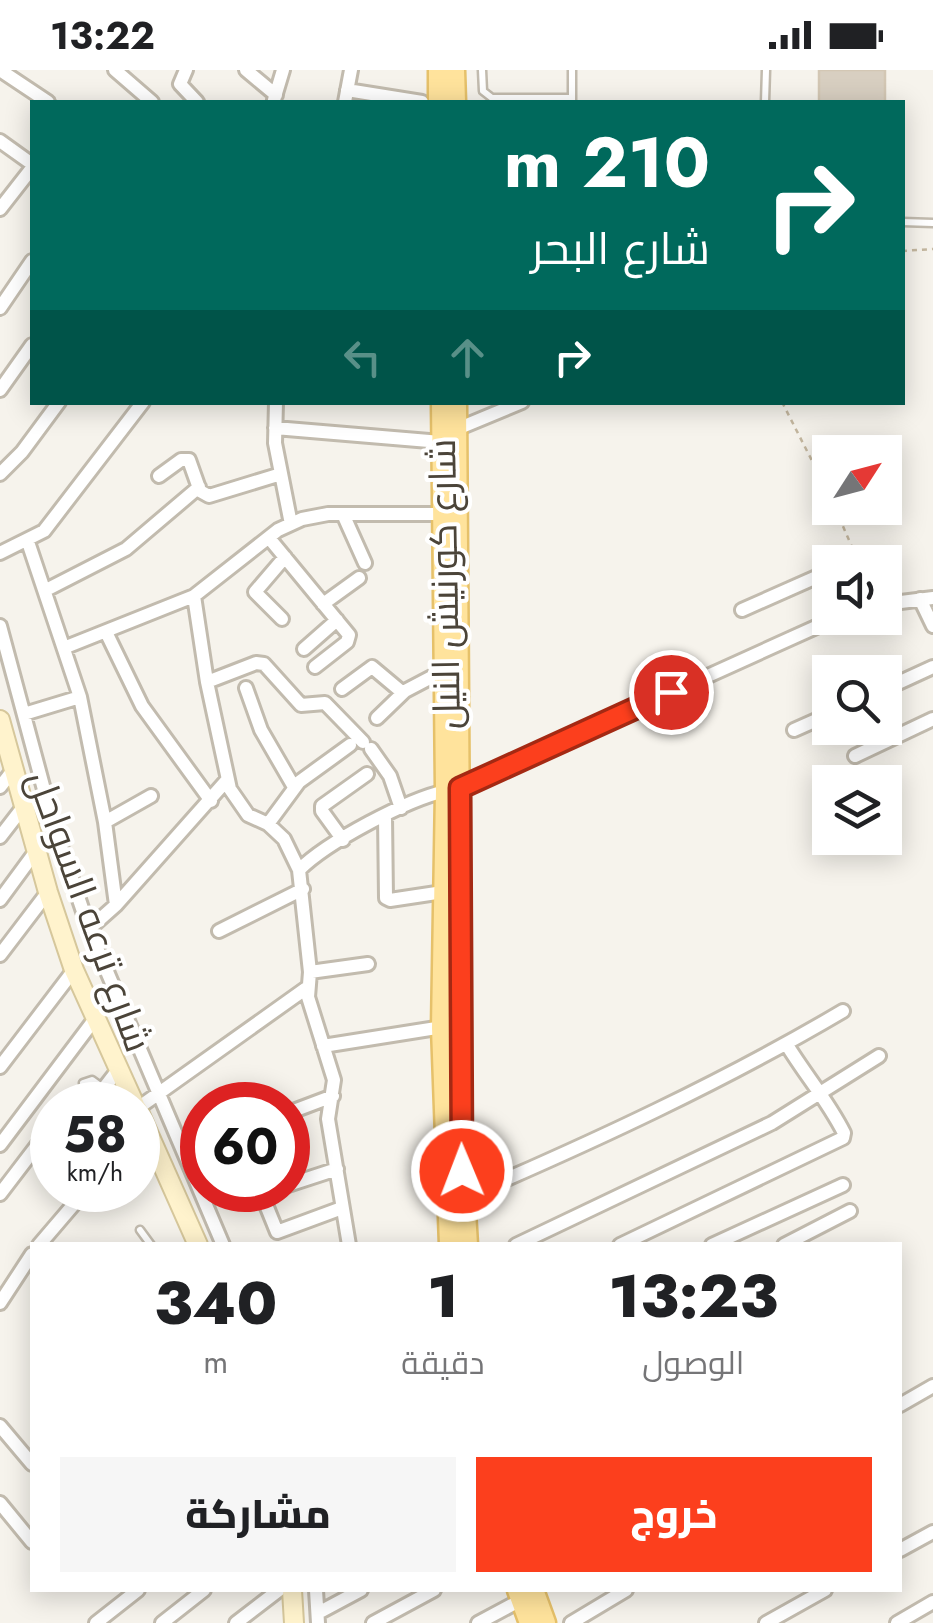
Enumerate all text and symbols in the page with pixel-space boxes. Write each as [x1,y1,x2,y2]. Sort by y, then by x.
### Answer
text: 13:22 [50,8,155,63]
text: 210 m [504,112,710,213]
icon: right [745,140,875,270]
text: شارع البحر [531,216,710,281]
icon: left [335,330,390,385]
icon: ahead [440,330,495,385]
icon: right [545,330,600,385]
north arrow [812,435,902,525]
map controls [812,435,902,855]
street label: شارع كورنيش النيل [414,438,474,730]
button: sound [812,545,902,635]
pin [629,650,714,735]
button: search [812,655,902,745]
icon: arrive [644,665,699,720]
street label: شارع ترعه السواحل [14,763,166,1059]
button: layers [812,765,902,855]
speed limit sign: 60 [180,1082,310,1212]
text: 58 [63,1098,127,1171]
position arrow [410,1119,514,1223]
text: km/h [67,1154,123,1190]
text: 1 [427,1253,459,1340]
text: 13:23 [609,1253,778,1340]
text: 340 [154,1260,277,1347]
text: m [203,1339,228,1385]
text: دقيقة [401,1340,485,1386]
text: الوصول [642,1340,744,1386]
button: مشاركة [60,1457,456,1572]
button: خروج [476,1457,872,1572]

